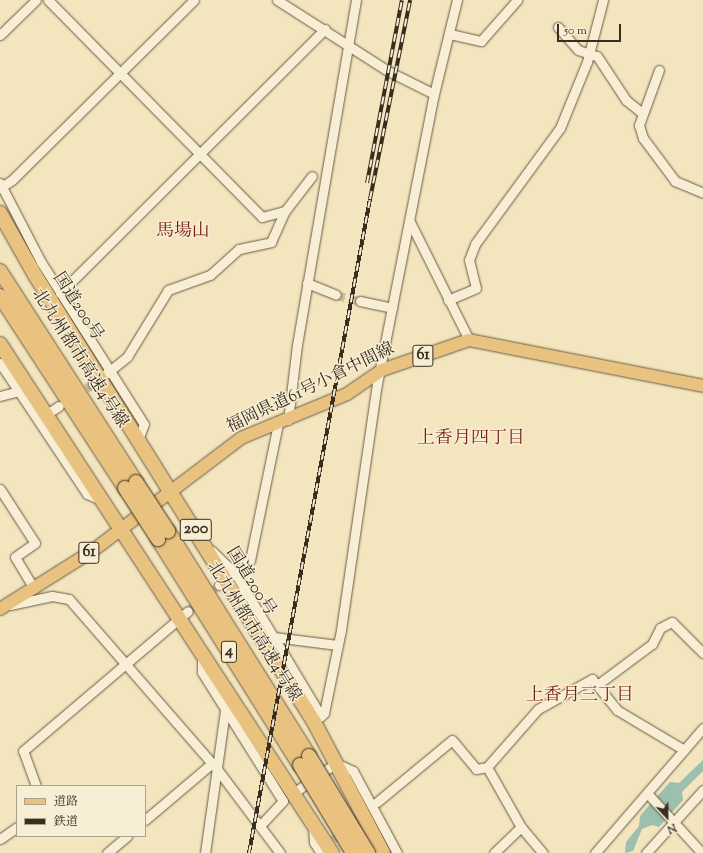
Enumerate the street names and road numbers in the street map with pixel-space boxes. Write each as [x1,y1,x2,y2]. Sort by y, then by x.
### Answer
street label: 国道200号 [47,269,107,345]
street label: 北九州都市高速4号線 [26,286,132,432]
street label: 福岡県道61号小倉中間線 [224,339,398,439]
road number: 61 [412,342,434,370]
road number: 200 [179,516,213,544]
road number: 61 [78,539,100,567]
street label: 国道200号 [221,544,279,620]
street label: 北九州都市高速4号線 [202,558,304,706]
road number: 4 [220,638,238,666]

